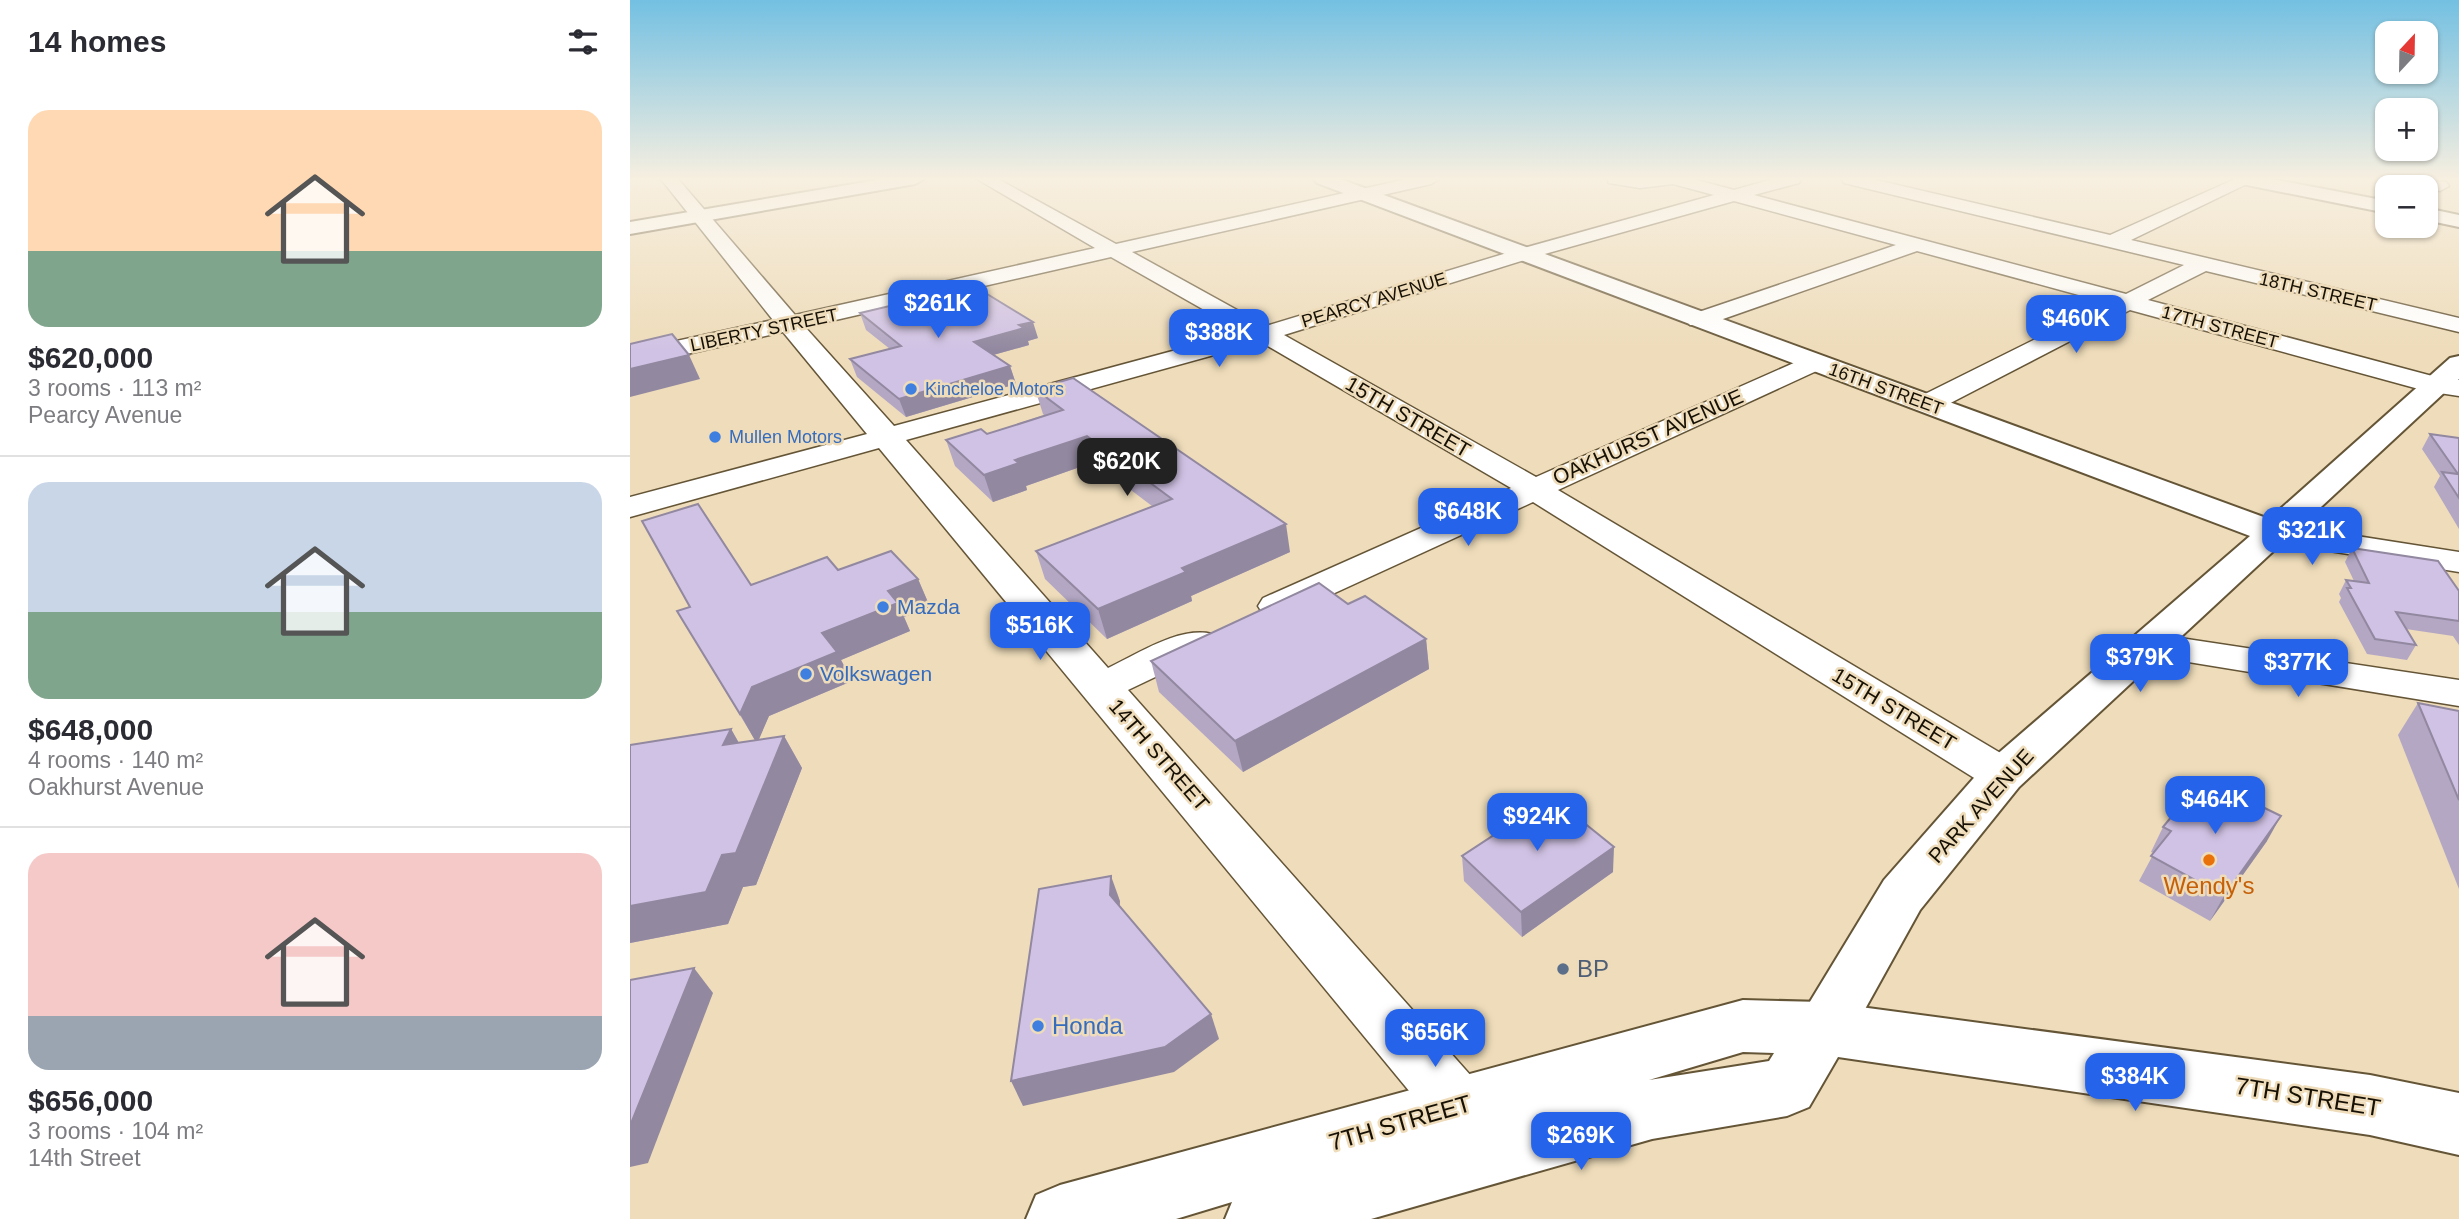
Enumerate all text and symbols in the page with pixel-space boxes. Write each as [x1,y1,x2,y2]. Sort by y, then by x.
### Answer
north arrow [2375,21,2438,84]
map controls [2375,21,2438,238]
icon: filters [564,23,602,61]
text: 14 homes [28,25,166,58]
button: + [2375,98,2438,161]
icon: home [252,156,378,282]
button: − [2375,175,2438,238]
street label: PEARCY AVENUE [1299,268,1449,332]
street label: 18TH STREET [2257,269,2379,315]
pin: $261K [889,280,987,340]
text: $261K [904,290,972,316]
pin: $460K [2027,296,2125,355]
street label: 17TH STREET [2159,302,2281,352]
street label: LIBERTY STREET [688,305,840,355]
text: $460K [2042,305,2110,331]
pin: $388K [1170,310,1268,369]
text: $388K [1185,319,1253,345]
text: $620,000 [28,341,153,374]
street label: 16TH STREET [1826,359,1946,419]
street label: 15TH STREET [1342,372,1475,462]
text: 3 rooms · 113 m² [28,375,201,401]
place label: Kincheloe Motors [925,379,1064,399]
marker: Kincheloe Motors [903,381,919,397]
street label: OAKHURST AVENUE [1549,384,1746,489]
text: Pearcy Avenue [28,402,182,428]
place label: Mullen Motors [729,427,842,447]
marker: Mullen Motors [707,429,723,445]
pin: $620K [1078,438,1176,498]
text: $620K [1093,448,1161,474]
pin: $648K [1419,489,1517,548]
text: $648K [1434,498,1502,524]
pin: $321K [2263,508,2361,567]
text: $321K [2278,517,2346,543]
icon: home [252,528,378,654]
place label: Mazda [897,595,960,618]
marker: Mazda [875,599,891,615]
pin: $516K [991,602,1089,662]
text: $516K [1006,612,1074,638]
pin: $379K [2091,634,2189,694]
pin: $377K [2249,640,2347,699]
text: $379K [2106,644,2174,670]
text: $377K [2264,649,2332,675]
place label: Volkswagen [820,662,932,685]
street label: 15TH STREET [1828,663,1960,755]
marker: Volkswagen [798,666,814,682]
street label: 14TH STREET [1105,694,1214,815]
text: $648,000 [28,713,153,746]
street label: PARK AVENUE [1924,744,2038,867]
text: 4 rooms · 140 m² [28,747,203,773]
text: Oakhurst Avenue [28,774,204,800]
pin: $464K [2166,776,2264,836]
text: $464K [2181,786,2249,812]
pin: $924K [1488,794,1586,853]
text: $924K [1503,803,1571,829]
marker: Wendy's [2201,852,2217,868]
place label: Wendy's [2164,872,2254,899]
icon: home [252,899,378,1025]
place label: BP [1577,955,1609,982]
marker: BP [1555,961,1571,977]
pin: $656K [1386,1010,1484,1069]
place label: Honda [1052,1012,1123,1039]
marker: Honda [1030,1018,1046,1034]
text: $656K [1401,1019,1469,1045]
pin: $384K [2086,1054,2184,1113]
text: $384K [2101,1063,2169,1089]
street label: 7TH STREET [2234,1072,2383,1121]
text: $656,000 [28,1084,153,1117]
street label: 7TH STREET [1326,1089,1474,1156]
pin: $269K [1532,1112,1630,1172]
text: 3 rooms · 104 m² [28,1118,203,1144]
text: $269K [1547,1122,1615,1148]
text: 14th Street [28,1145,141,1171]

